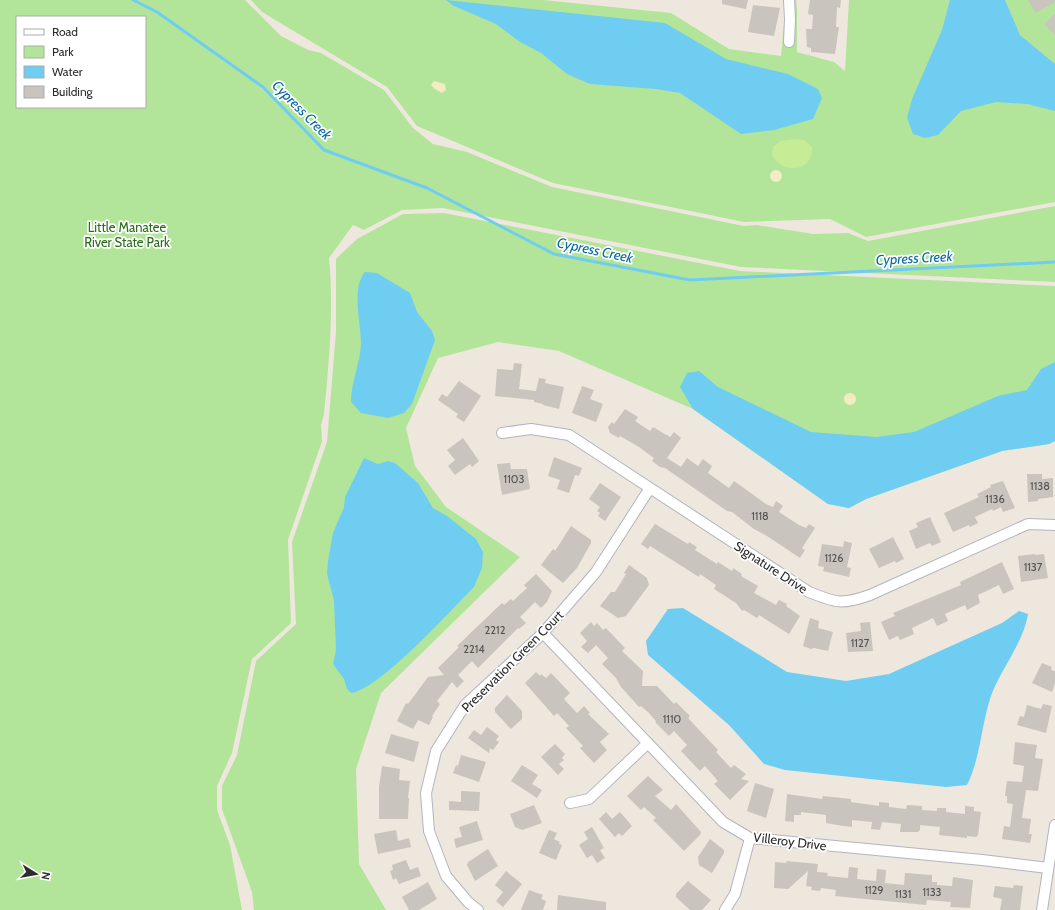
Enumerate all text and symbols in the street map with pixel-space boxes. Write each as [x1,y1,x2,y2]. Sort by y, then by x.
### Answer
legend [16,16,146,108]
text: Road [52,24,78,39]
text: Park [52,44,74,59]
text: Water [52,64,83,79]
water label: Cypress Creek [268,76,336,144]
text: Building [52,84,94,99]
park label: Little Manatee River State Park [84,219,170,250]
water label: Cypress Creek [556,233,635,267]
water label: Cypress Creek [875,247,954,269]
house number: 1103 [504,472,524,486]
house number: 1138 [1030,479,1050,493]
house number: 1136 [985,492,1005,506]
house number: 1118 [751,509,769,523]
street label: Signature Drive [731,537,811,597]
house number: 1126 [824,551,844,565]
house number: 1137 [1024,560,1043,574]
street label: Preservation Green Court [458,606,567,715]
house number: 2212 [485,623,506,637]
house number: 1127 [851,636,870,650]
house number: 2214 [463,642,485,656]
house number: 1110 [663,712,682,726]
street label: Villeroy Drive [753,829,828,853]
north arrow [16,854,56,894]
text: N [38,871,53,881]
house number: 1129 [864,883,884,897]
house number: 1133 [922,885,942,899]
house number: 1131 [895,887,911,901]

